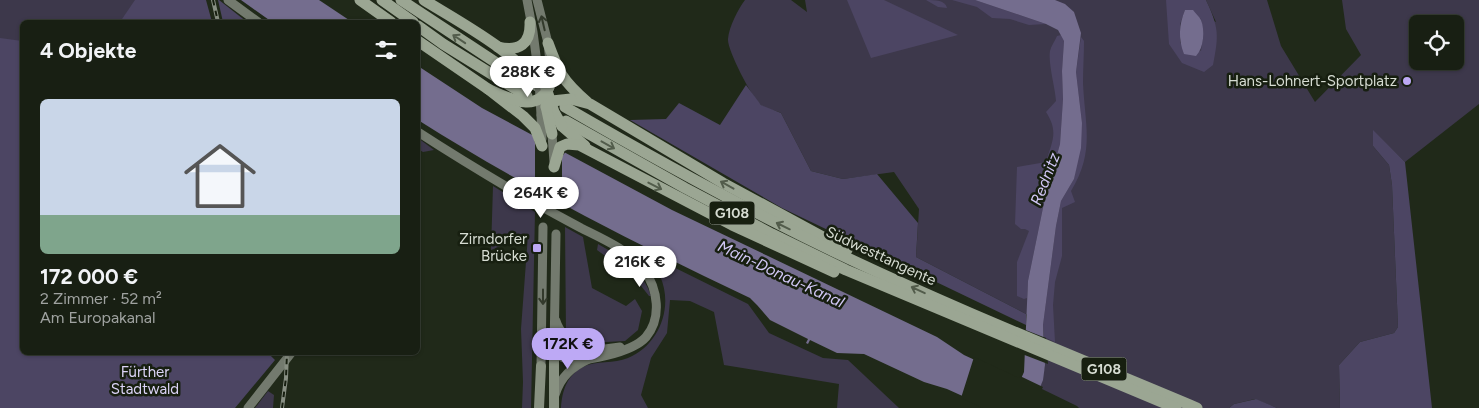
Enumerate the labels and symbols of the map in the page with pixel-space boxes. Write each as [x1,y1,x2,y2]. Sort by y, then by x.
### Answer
one-way arrow [538,15,547,31]
one-way arrow [453,34,467,44]
pin: 288K € [487,56,569,98]
place label: Hans-Lohnert-Sportplatz [1228,72,1397,90]
marker: Hans-Lohnert-Sportplatz [1401,75,1413,87]
one-way arrow [600,141,615,151]
water label: Rednitz [1026,150,1064,208]
pin: 264K € [500,176,582,219]
one-way arrow [720,179,734,189]
one-way arrow [647,182,662,191]
road number: G108 [710,202,754,224]
one-way arrow [776,221,791,230]
street label: Südwesttangente [823,223,939,289]
place label: Zirndorfer Brücke [459,230,527,265]
water label: Main-Donau-Kanal [715,236,848,312]
marker: Zirndorfer Brücke [531,242,543,254]
pin: 216K € [599,246,681,288]
one-way arrow [911,285,926,294]
one-way arrow [538,288,548,305]
pin: 172K € [527,328,609,370]
road number: G108 [1082,358,1126,380]
park label: Fürther Stadtwald [111,363,179,398]

